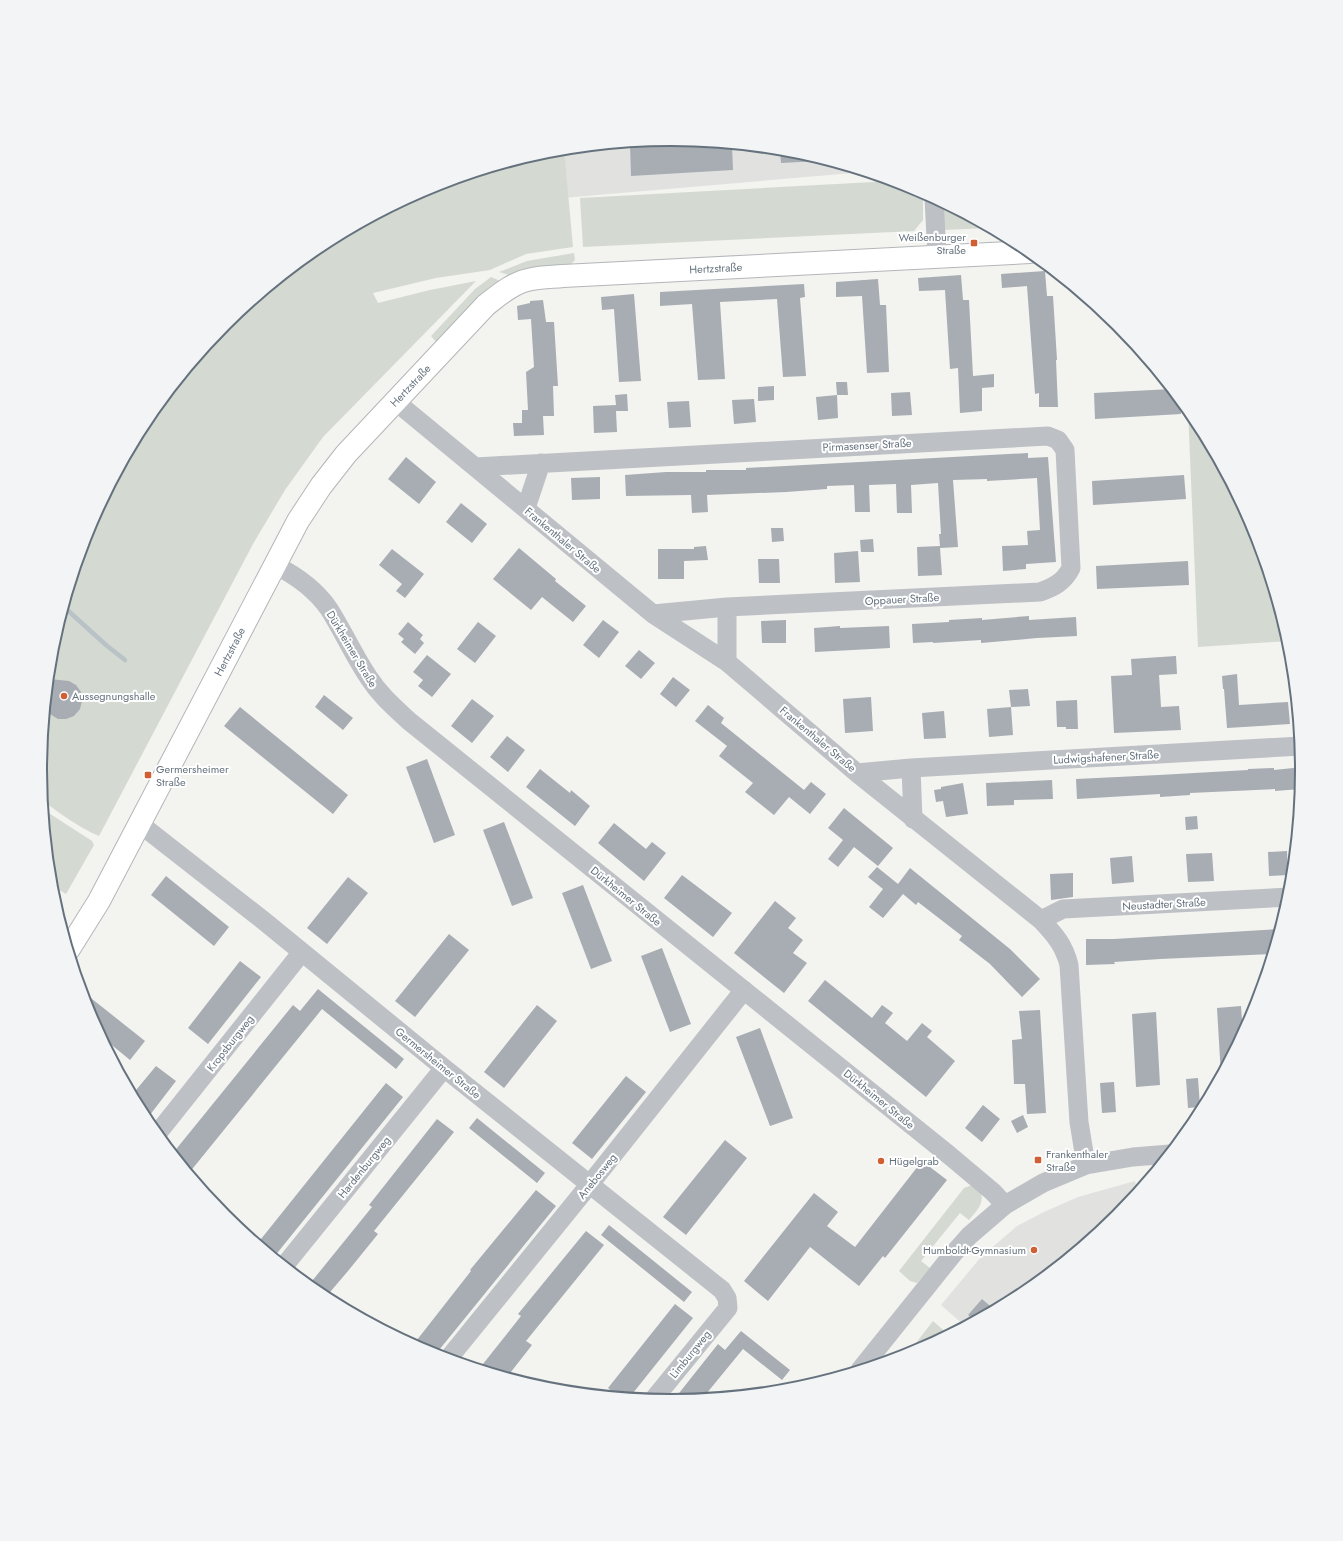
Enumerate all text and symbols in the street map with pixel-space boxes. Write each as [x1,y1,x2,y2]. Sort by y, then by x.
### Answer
place label: Weißenburger Straße [898,229,966,258]
marker: Weißenburger Straße [969,238,979,248]
street label: Hertzstraße [689,259,743,278]
street label: Hertzstraße [386,360,435,410]
street label: Pirmasenser Straße [822,435,912,455]
street label: Frankenthaler Straße [522,503,605,577]
street label: Oppauer Straße [864,589,940,609]
street label: Dürkheimer Straße [323,608,381,691]
street label: Hertzstraße [210,624,249,679]
place label: Aussegnungshalle [72,688,156,704]
marker: Aussegnungshalle [59,691,69,701]
street label: Frankenthaler Straße [777,702,860,776]
street label: Ludwigshafener Straße [1053,746,1160,768]
place label: Germersheimer Straße [156,761,229,790]
marker: Germersheimer Straße [143,770,153,780]
street label: Dürkheimer Straße [587,862,665,930]
street label: Neustadter Straße [1122,894,1206,914]
street label: Kropsburgweg [203,1011,257,1075]
street label: Germersheimer Straße [392,1024,484,1103]
street label: Dürkheimer Straße [840,1065,918,1133]
street label: Hardenburgweg [334,1133,394,1201]
place label: Frankenthaler Straße [1046,1146,1108,1175]
street label: Anebosweg [574,1150,620,1202]
place label: Hügelgrab [889,1153,939,1169]
marker: Frankenthaler Straße [1033,1155,1043,1165]
marker: Hügelgrab [876,1156,886,1166]
place label: Humboldt-Gymnasium [923,1242,1026,1258]
marker: Humboldt-Gymnasium [1029,1245,1039,1255]
street label: Limburgweg [666,1327,714,1381]

